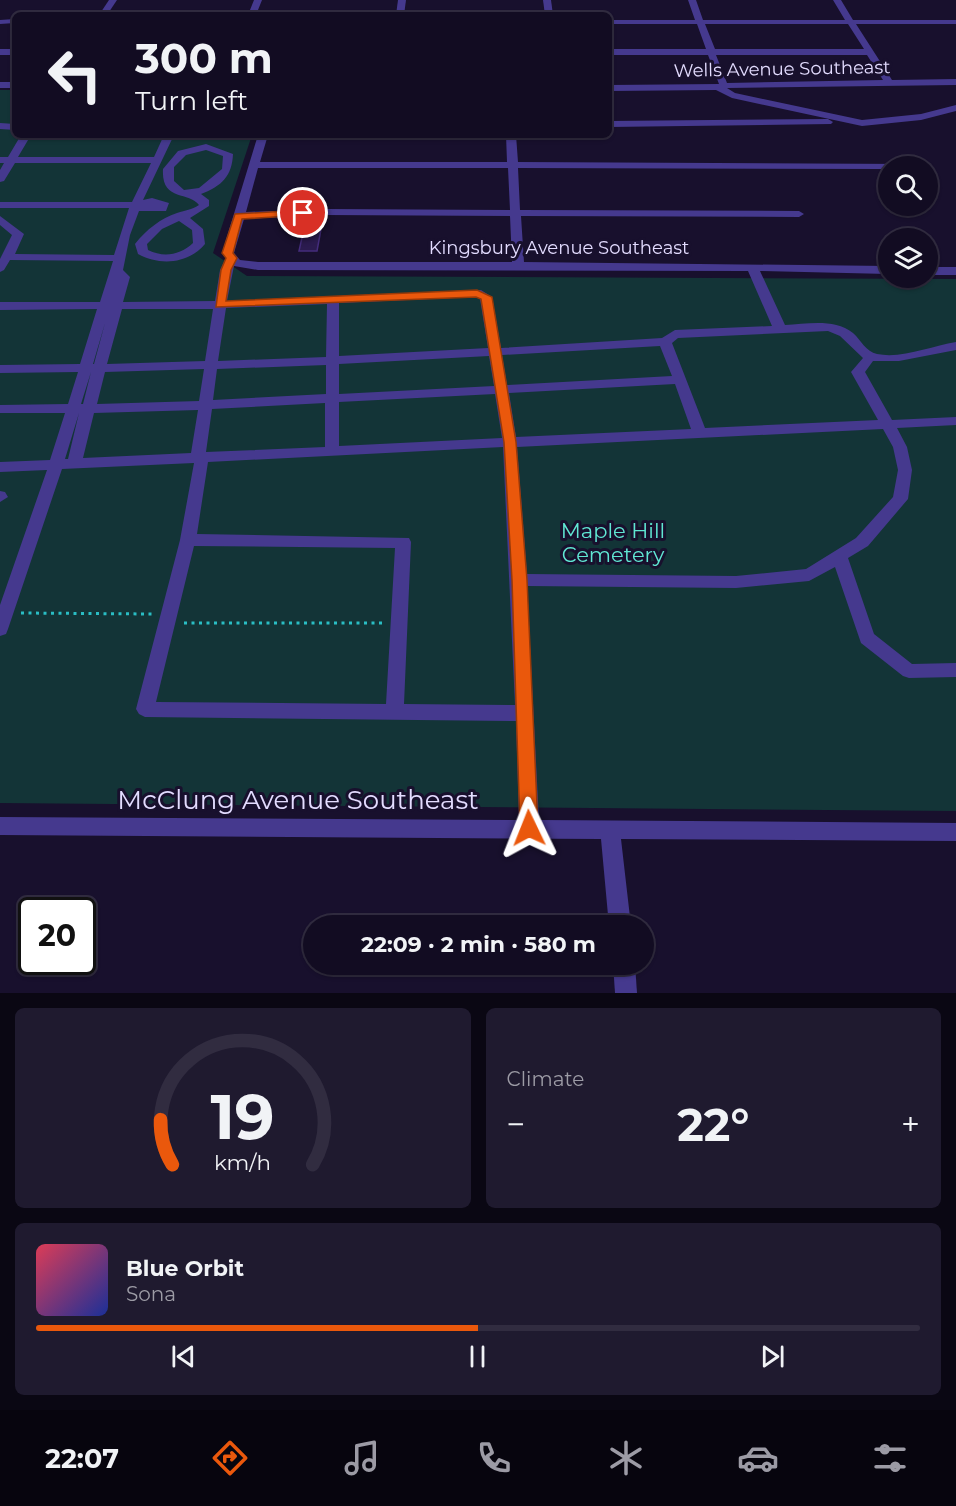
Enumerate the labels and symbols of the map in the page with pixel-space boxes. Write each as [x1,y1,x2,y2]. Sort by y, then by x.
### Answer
street label: Wells Avenue Southeast [673,56,891,82]
pin [277,187,328,238]
street label: Kingsbury Avenue Southeast [429,237,689,259]
park label: Maple Hill Cemetery [561,518,665,567]
street label: McClung Avenue Southeast [117,784,479,816]
position arrow [497,796,561,860]
speed limit sign: 20 [18,897,96,975]

